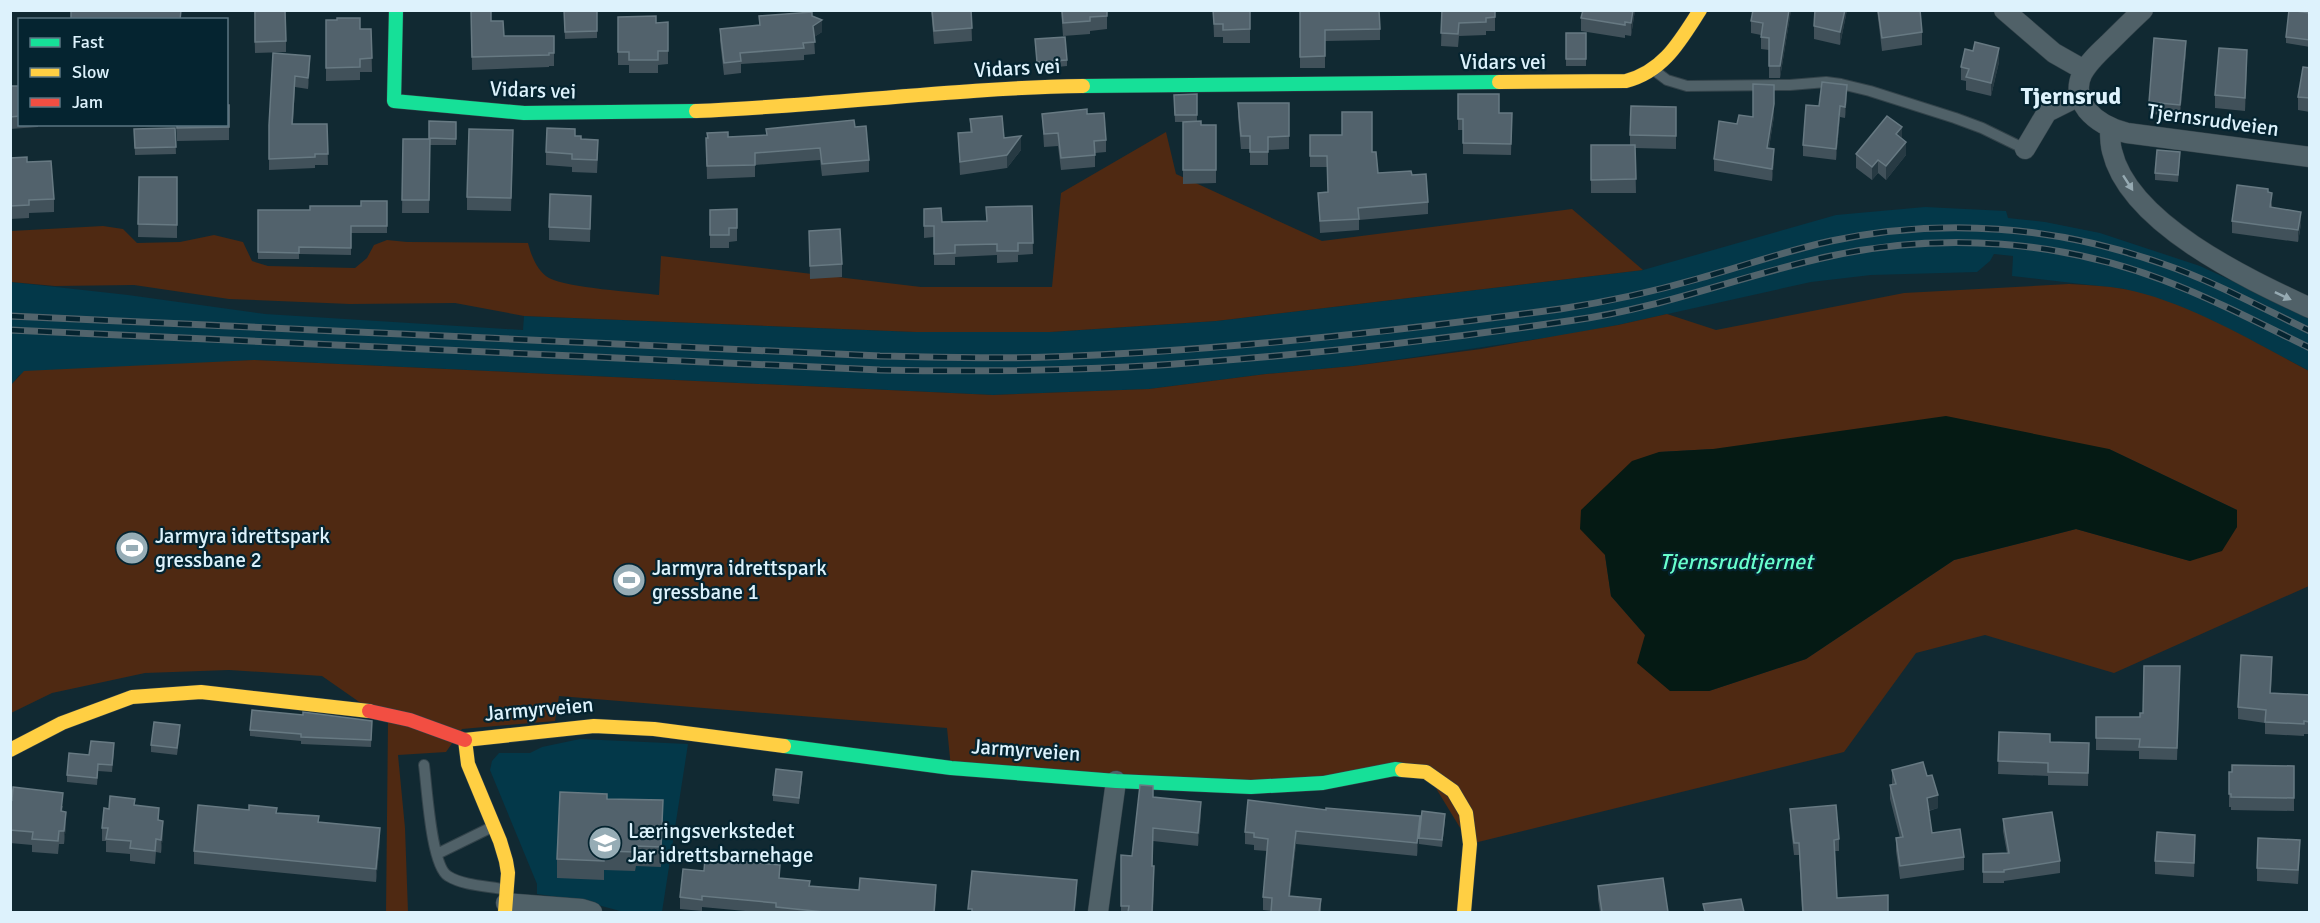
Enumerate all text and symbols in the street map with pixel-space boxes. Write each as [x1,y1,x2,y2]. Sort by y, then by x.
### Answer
legend [18,18,228,126]
text: Fast [72,31,104,53]
street label: Vidars vei [1460,49,1546,75]
street label: Vidars vei [973,53,1061,83]
text: Slow [72,61,109,83]
street label: Vidars vei [489,75,577,105]
district label: Tjernsrud [2021,81,2121,111]
text: Jam [72,91,103,113]
street label: Tjernsrudveien [2145,98,2281,142]
one-way arrow [2122,174,2133,191]
one-way arrow [2275,291,2292,300]
place label: Jarmyra idrettspark gressbane 2 [155,523,330,573]
sports icon: Jarmyra idrettspark gressbane 2 [114,530,150,566]
water label: Tjernsrudtjernet [1659,548,1815,575]
place label: Jarmyra idrettspark gressbane 1 [652,555,827,605]
sports icon: Jarmyra idrettspark gressbane 1 [611,562,647,598]
street label: Jarmyrveien [483,691,595,727]
street label: Jarmyrveien [971,733,1081,767]
place label: Læringsverkstedet Jar idrettsbarnehage [628,818,813,868]
school or university icon: Læringsverkstedet Jar idrettsbarnehage [587,825,623,861]

